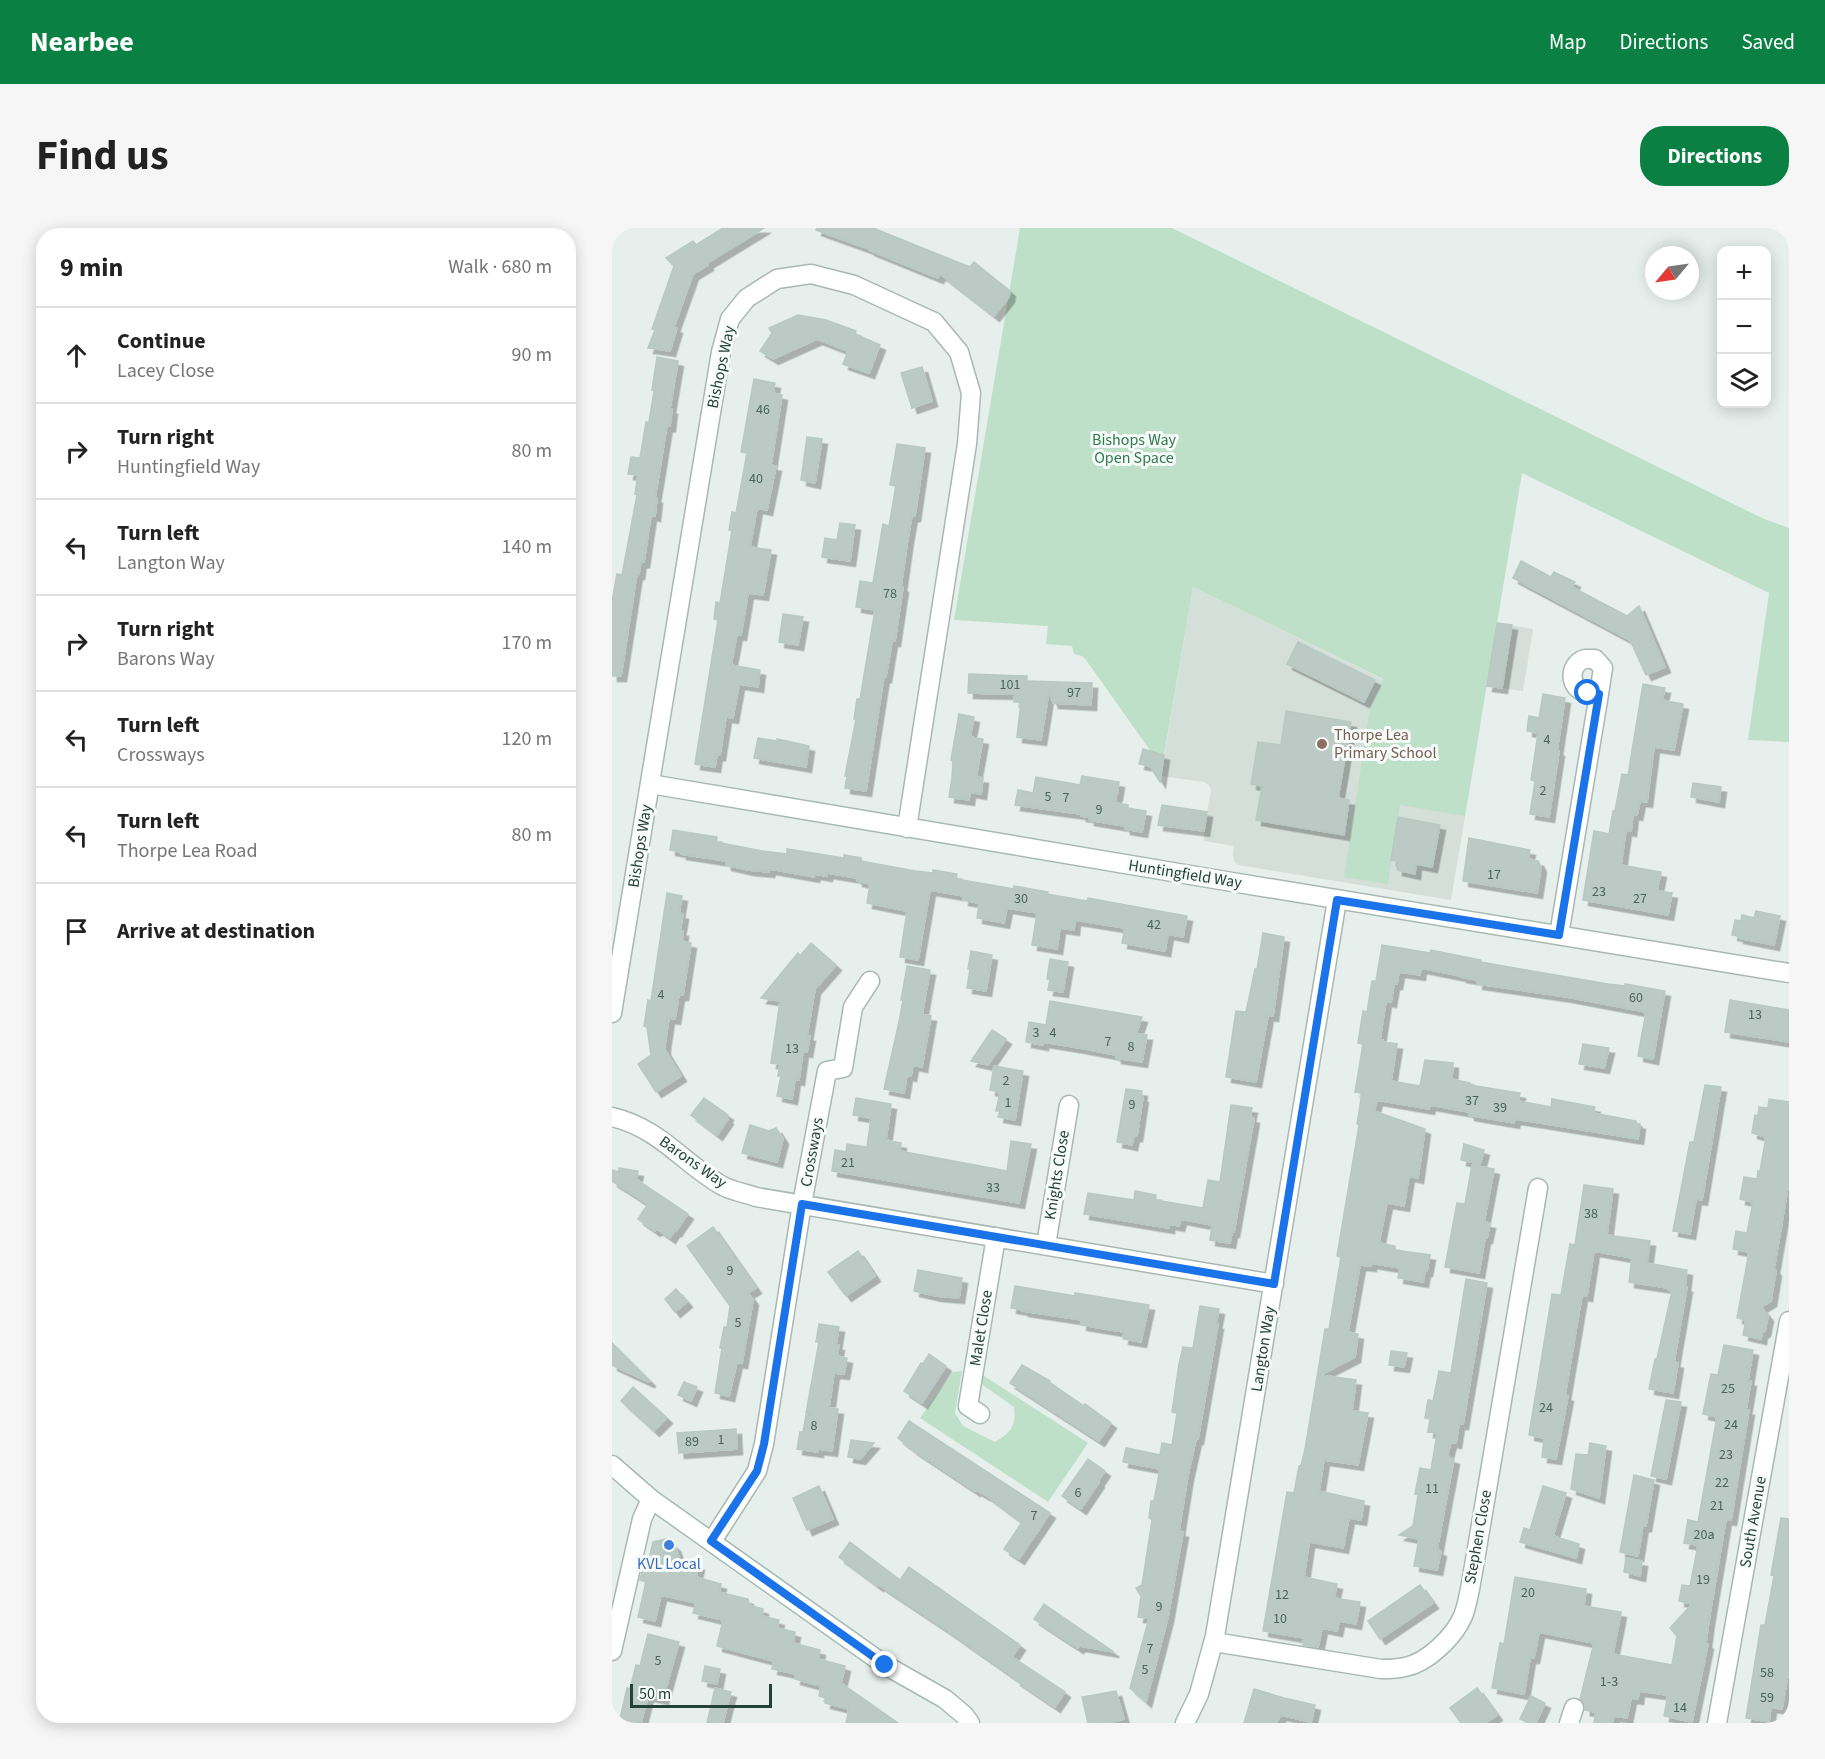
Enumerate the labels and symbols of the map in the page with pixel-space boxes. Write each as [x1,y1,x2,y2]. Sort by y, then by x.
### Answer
north arrow [1645,246,1699,300]
street label: Bishops Way [702,323,741,410]
house number: 46 [756,400,770,420]
park label: Bishops Way Open Space [1092,429,1177,469]
house number: 40 [749,469,763,489]
house number: 78 [883,584,897,604]
house number: 101 [1000,675,1020,695]
route start [1574,679,1600,705]
house number: 97 [1067,683,1081,703]
place label: Thorpe Lea Primary School [1334,724,1436,764]
house number: 4 [1544,730,1551,750]
marker: Thorpe Lea Primary School [1315,737,1329,751]
house number: 2 [1540,781,1547,801]
house number: 5 [1045,787,1052,807]
house number: 7 [1063,788,1070,808]
house number: 9 [1096,800,1103,820]
street label: Bishops Way [623,802,658,889]
street label: Huntingfield Way [1127,854,1244,894]
house number: 17 [1487,865,1501,885]
house number: 23 [1592,882,1606,902]
house number: 30 [1014,889,1028,909]
house number: 27 [1633,889,1647,909]
house number: 42 [1147,915,1161,935]
house number: 4 [658,985,665,1005]
house number: 60 [1629,988,1643,1008]
house number: 13 [1748,1005,1762,1025]
house number: 3 [1033,1023,1040,1043]
house number: 4 [1050,1023,1057,1043]
house number: 7 [1105,1032,1112,1052]
house number: 8 [1128,1037,1135,1057]
house number: 13 [785,1039,799,1059]
house number: 2 [1003,1071,1010,1091]
house number: 37 [1465,1091,1479,1111]
house number: 1 [1005,1093,1012,1113]
house number: 9 [1129,1095,1136,1115]
house number: 39 [1493,1098,1507,1118]
street label: Crossways [795,1115,829,1188]
street label: Knights Close [1039,1129,1075,1221]
street label: Barons Way [655,1131,732,1194]
house number: 21 [841,1153,855,1173]
house number: 33 [986,1178,1000,1198]
house number: 38 [1584,1204,1598,1224]
house number: 9 [727,1261,734,1281]
street label: Malet Close [964,1288,998,1368]
street label: Langton Way [1245,1304,1281,1393]
house number: 5 [735,1313,742,1333]
house number: 25 [1721,1379,1735,1399]
house number: 24 [1539,1398,1553,1418]
house number: 24 [1724,1415,1738,1435]
house number: 8 [811,1416,818,1436]
house number: 1 [718,1430,725,1450]
house number: 89 [685,1432,699,1452]
house number: 23 [1719,1445,1733,1465]
house number: 22 [1715,1473,1729,1493]
street label: South Avenue [1734,1474,1772,1569]
house number: 11 [1425,1479,1439,1499]
house number: 6 [1075,1483,1082,1503]
street label: Stephen Close [1459,1488,1497,1586]
house number: 21 [1710,1496,1724,1516]
house number: 7 [1031,1506,1038,1526]
house number: 20a [1694,1525,1714,1545]
marker: KVL Local [662,1538,676,1552]
place label: KVL Local [637,1553,701,1575]
house number: 19 [1696,1570,1710,1590]
house number: 20 [1521,1583,1535,1603]
house number: 12 [1275,1585,1289,1605]
house number: 9 [1156,1597,1163,1617]
house number: 10 [1273,1609,1287,1629]
house number: 7 [1147,1639,1154,1659]
house number: 5 [655,1651,662,1671]
route end [871,1651,897,1677]
house number: 5 [1142,1660,1149,1680]
house number: 58 [1760,1663,1774,1683]
house number: 1-3 [1600,1672,1618,1692]
scale bar [630,1681,772,1708]
house number: 59 [1760,1688,1774,1708]
house number: 14 [1673,1698,1687,1718]

